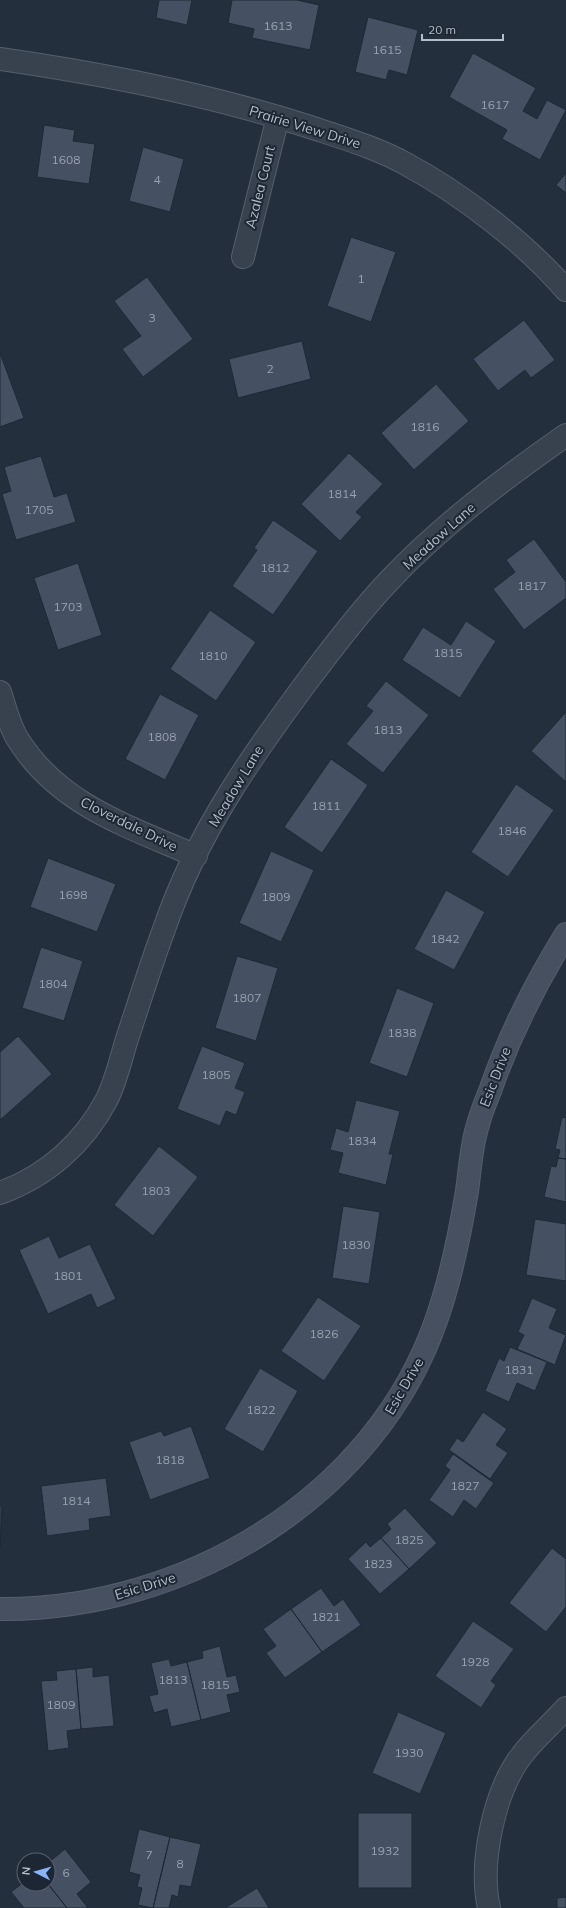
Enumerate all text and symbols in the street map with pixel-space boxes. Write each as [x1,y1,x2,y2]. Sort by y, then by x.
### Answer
scale bar [422,16,503,42]
house number: 1613 [264,18,292,33]
text: 20 m [428,22,456,37]
house number: 1615 [373,42,401,57]
house number: 1617 [481,97,509,112]
street label: Prairie View Drive [247,101,363,153]
street label: Azalea Court [241,144,279,230]
house number: 1608 [52,152,80,167]
house number: 4 [153,172,161,187]
house number: 1 [357,271,365,286]
house number: 3 [148,310,156,325]
house number: 2 [266,361,274,376]
house number: 1816 [411,419,439,434]
house number: 1814 [328,486,356,501]
street label: Meadow Lane [399,499,479,573]
house number: 1705 [25,502,53,517]
house number: 1812 [261,560,289,575]
house number: 1817 [518,578,546,593]
house number: 1703 [54,599,82,614]
house number: 1815 [434,645,462,660]
house number: 1810 [199,648,227,663]
house number: 1813 [374,722,402,737]
house number: 1808 [148,729,176,744]
street label: Meadow Lane [205,742,267,830]
street label: Cloverdale Drive [77,793,181,855]
house number: 1811 [312,798,340,813]
house number: 1846 [498,823,526,838]
house number: 1698 [59,887,87,902]
house number: 1809 [262,889,290,904]
house number: 1842 [431,931,459,946]
house number: 1804 [39,976,67,991]
house number: 1807 [233,990,261,1005]
house number: 1838 [388,1025,416,1040]
street label: Esic Drive [475,1044,515,1110]
house number: 1805 [202,1067,230,1082]
house number: 1834 [348,1133,376,1148]
house number: 1803 [142,1183,170,1198]
house number: 1830 [342,1237,370,1252]
house number: 1801 [54,1268,82,1283]
house number: 1826 [310,1326,338,1341]
street label: Esic Drive [381,1354,427,1418]
house number: 1831 [505,1362,533,1377]
house number: 1822 [247,1402,275,1417]
house number: 1818 [156,1452,184,1467]
house number: 1827 [451,1478,479,1493]
house number: 1814 [62,1493,90,1508]
house number: 1825 [395,1532,423,1547]
house number: 1823 [364,1556,392,1571]
street label: Esic Drive [112,1568,178,1604]
house number: 1821 [312,1609,340,1624]
house number: 1928 [461,1654,489,1669]
house number: 1813 [159,1672,187,1687]
house number: 1815 [201,1677,229,1692]
house number: 1809 [47,1697,75,1712]
house number: 1930 [395,1745,423,1760]
house number: 1932 [371,1843,399,1858]
house number: 7 [145,1847,153,1862]
north arrow [16,1852,56,1892]
house number: 8 [176,1856,184,1871]
house number: 6 [62,1865,70,1880]
text: N [19,1866,33,1876]

